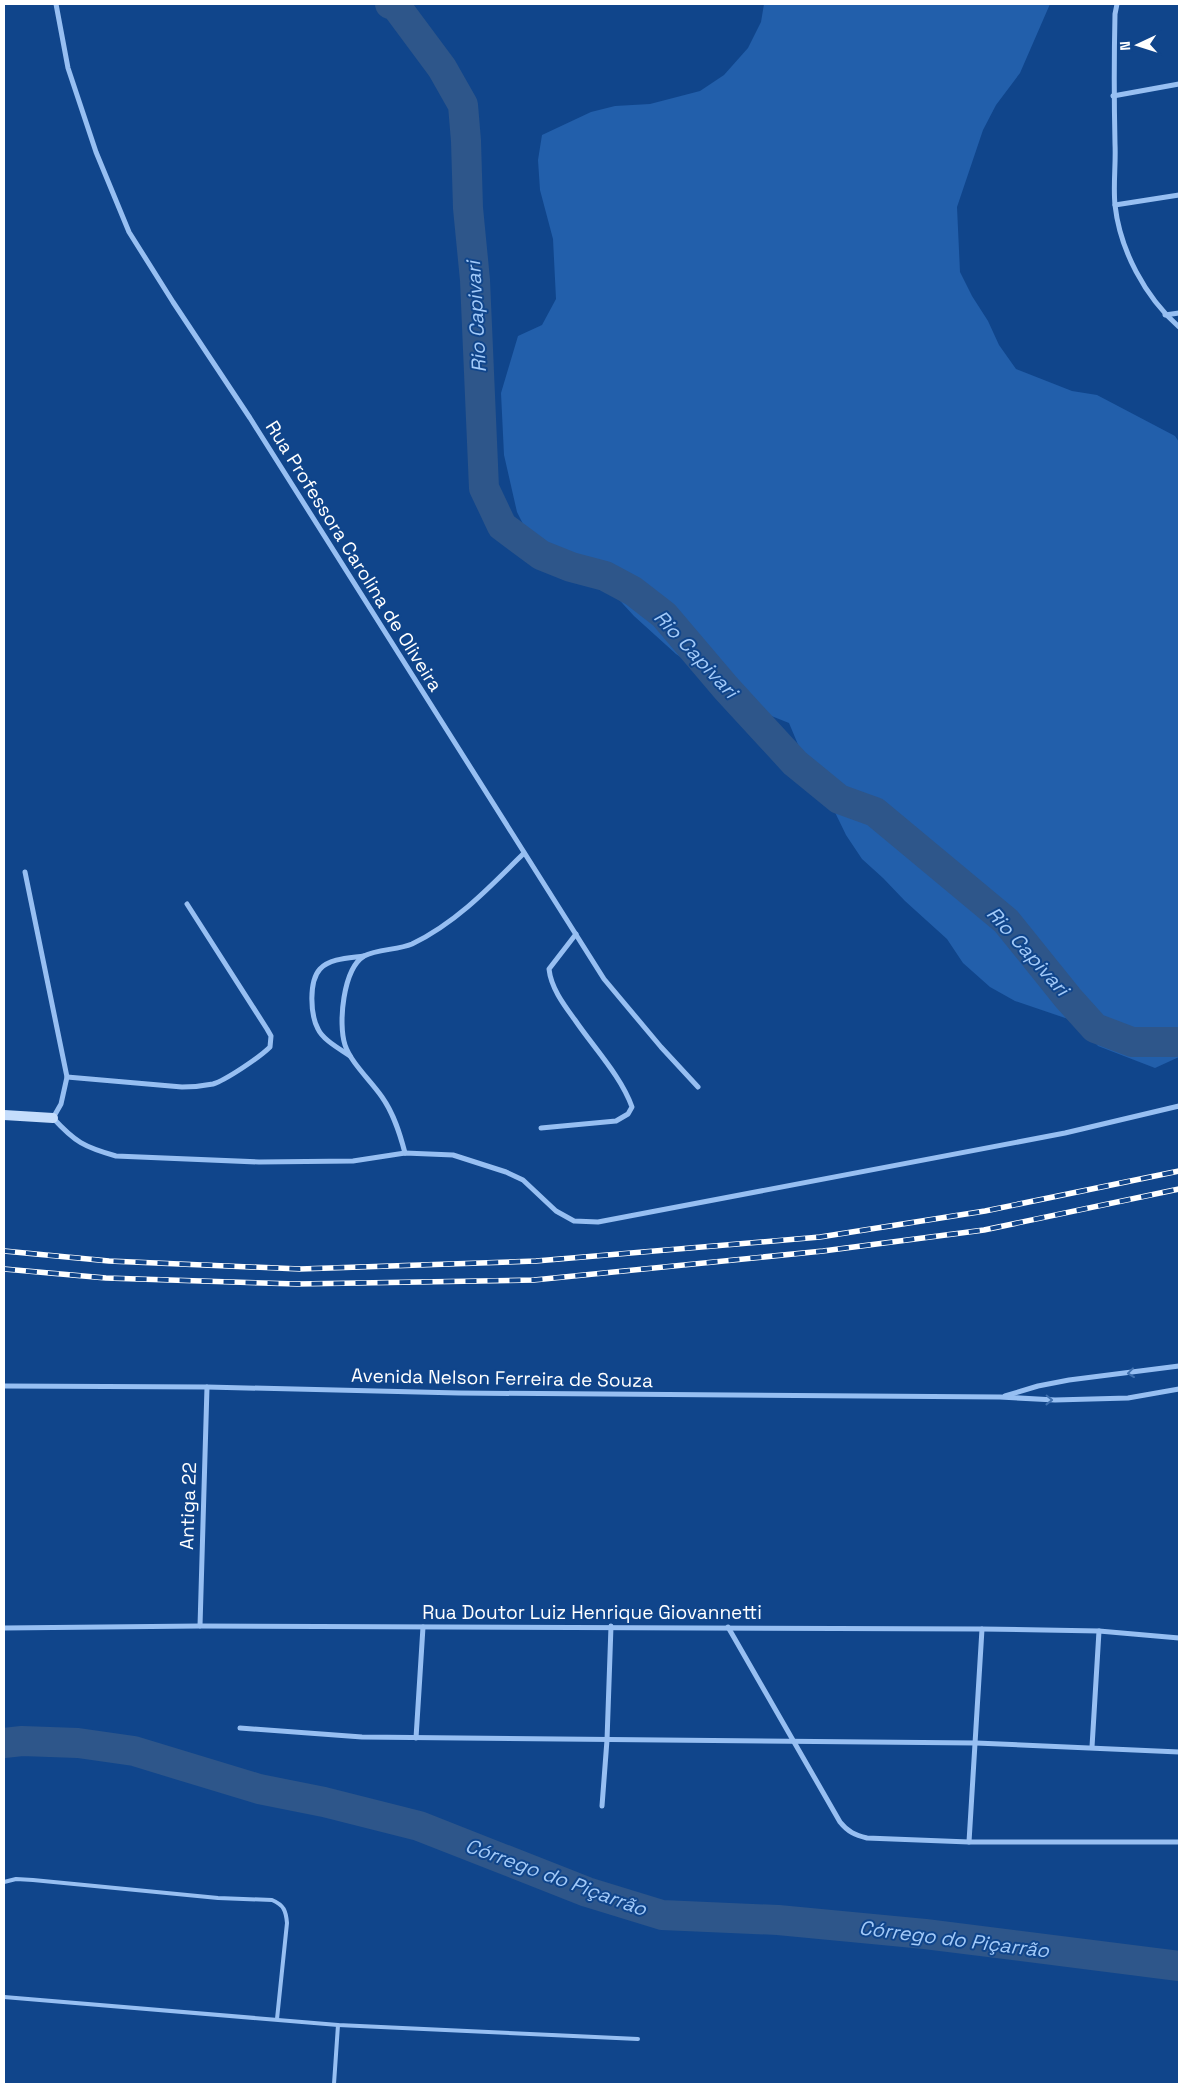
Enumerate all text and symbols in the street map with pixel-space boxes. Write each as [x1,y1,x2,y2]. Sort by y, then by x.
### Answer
north arrow [1113,20,1163,70]
text: N [1116,41,1134,51]
water label: Rio Capivari [460,259,492,373]
street label: Rua Professora Carolina de Oliveira [260,416,448,696]
water label: Rio Capivari [648,604,745,705]
water label: Rio Capivari [981,901,1076,1003]
street label: Avenida Nelson Ferreira de Souza [351,1363,653,1393]
one-way arrow [1127,1367,1135,1378]
one-way arrow [1045,1395,1053,1405]
street label: Antiga 22 [174,1462,202,1550]
street label: Rua Doutor Luiz Henrique Giovannetti [422,1600,762,1625]
water label: Córrego do Piçarrão [462,1832,651,1922]
water label: Córrego do Piçarrão [858,1914,1051,1964]

